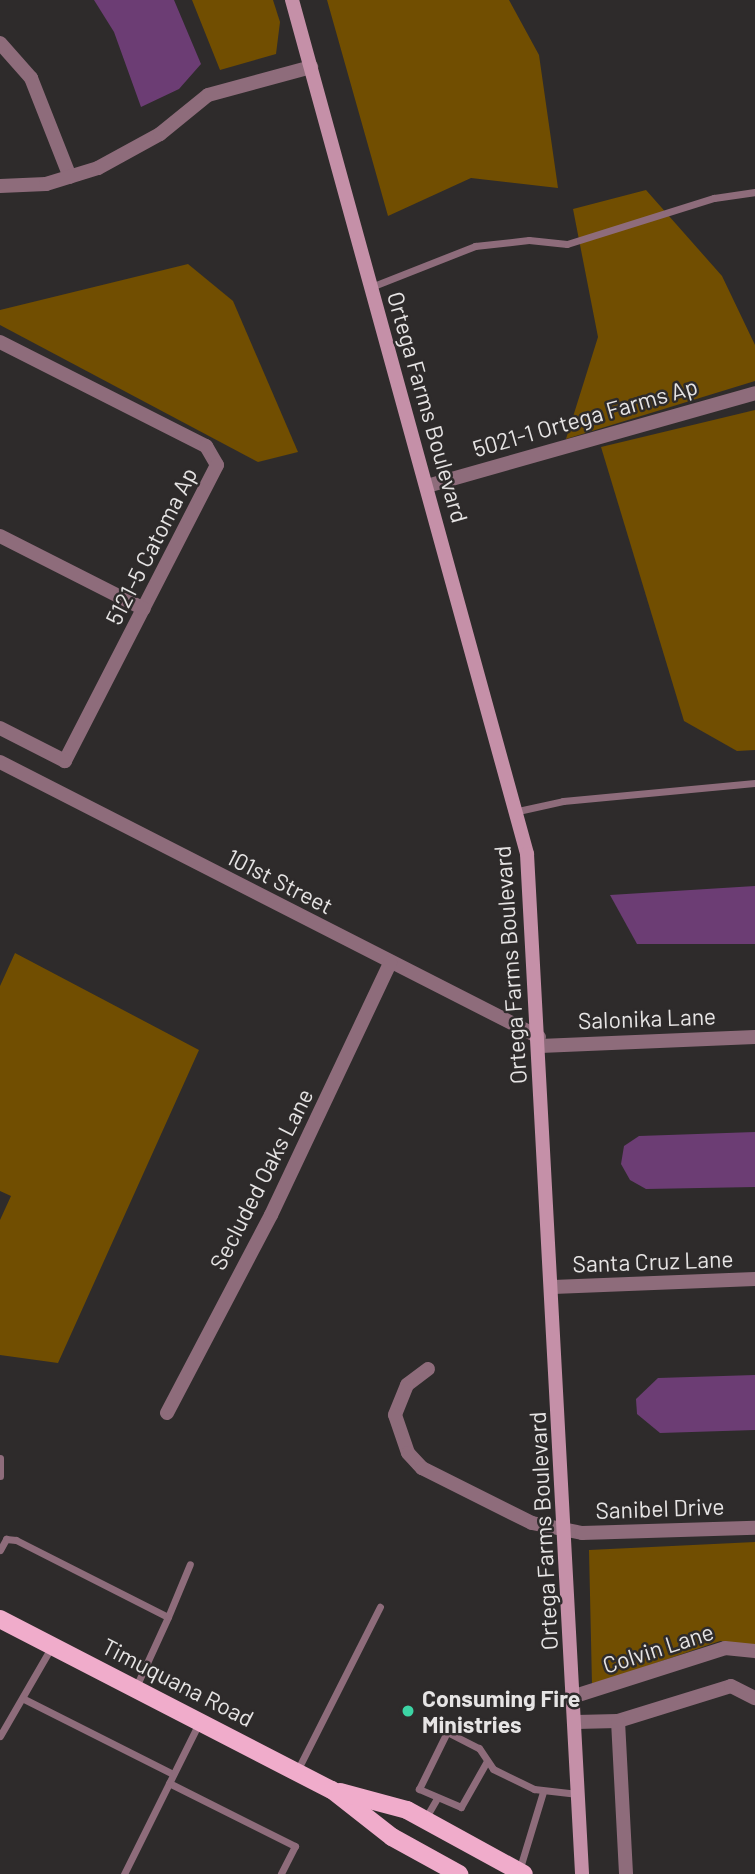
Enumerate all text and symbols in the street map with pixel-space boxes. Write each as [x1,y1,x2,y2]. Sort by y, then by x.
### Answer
street label: Ortega Farms Boulevard [382,288,474,526]
street label: 5021-1 Ortega Farms Ap [470,372,700,462]
street label: 5121-5 Catoma Ap [99,463,203,629]
street label: 101st Street [222,843,338,919]
street label: Ortega Farms Boulevard [488,845,532,1085]
street label: Salonika Lane [577,1002,717,1034]
street label: Secluded Oaks Lane [203,1084,319,1274]
street label: Santa Cruz Lane [572,1244,734,1278]
street label: Ortega Farms Boulevard [523,1411,563,1651]
street label: Sanibel Drive [595,1492,725,1524]
street label: Colvin Lane [599,1617,717,1679]
street label: Timuquana Road [98,1632,258,1732]
place label: Consuming Fire Ministries [422,1684,580,1738]
marker: Consuming Fire Ministries [400,1703,416,1719]

